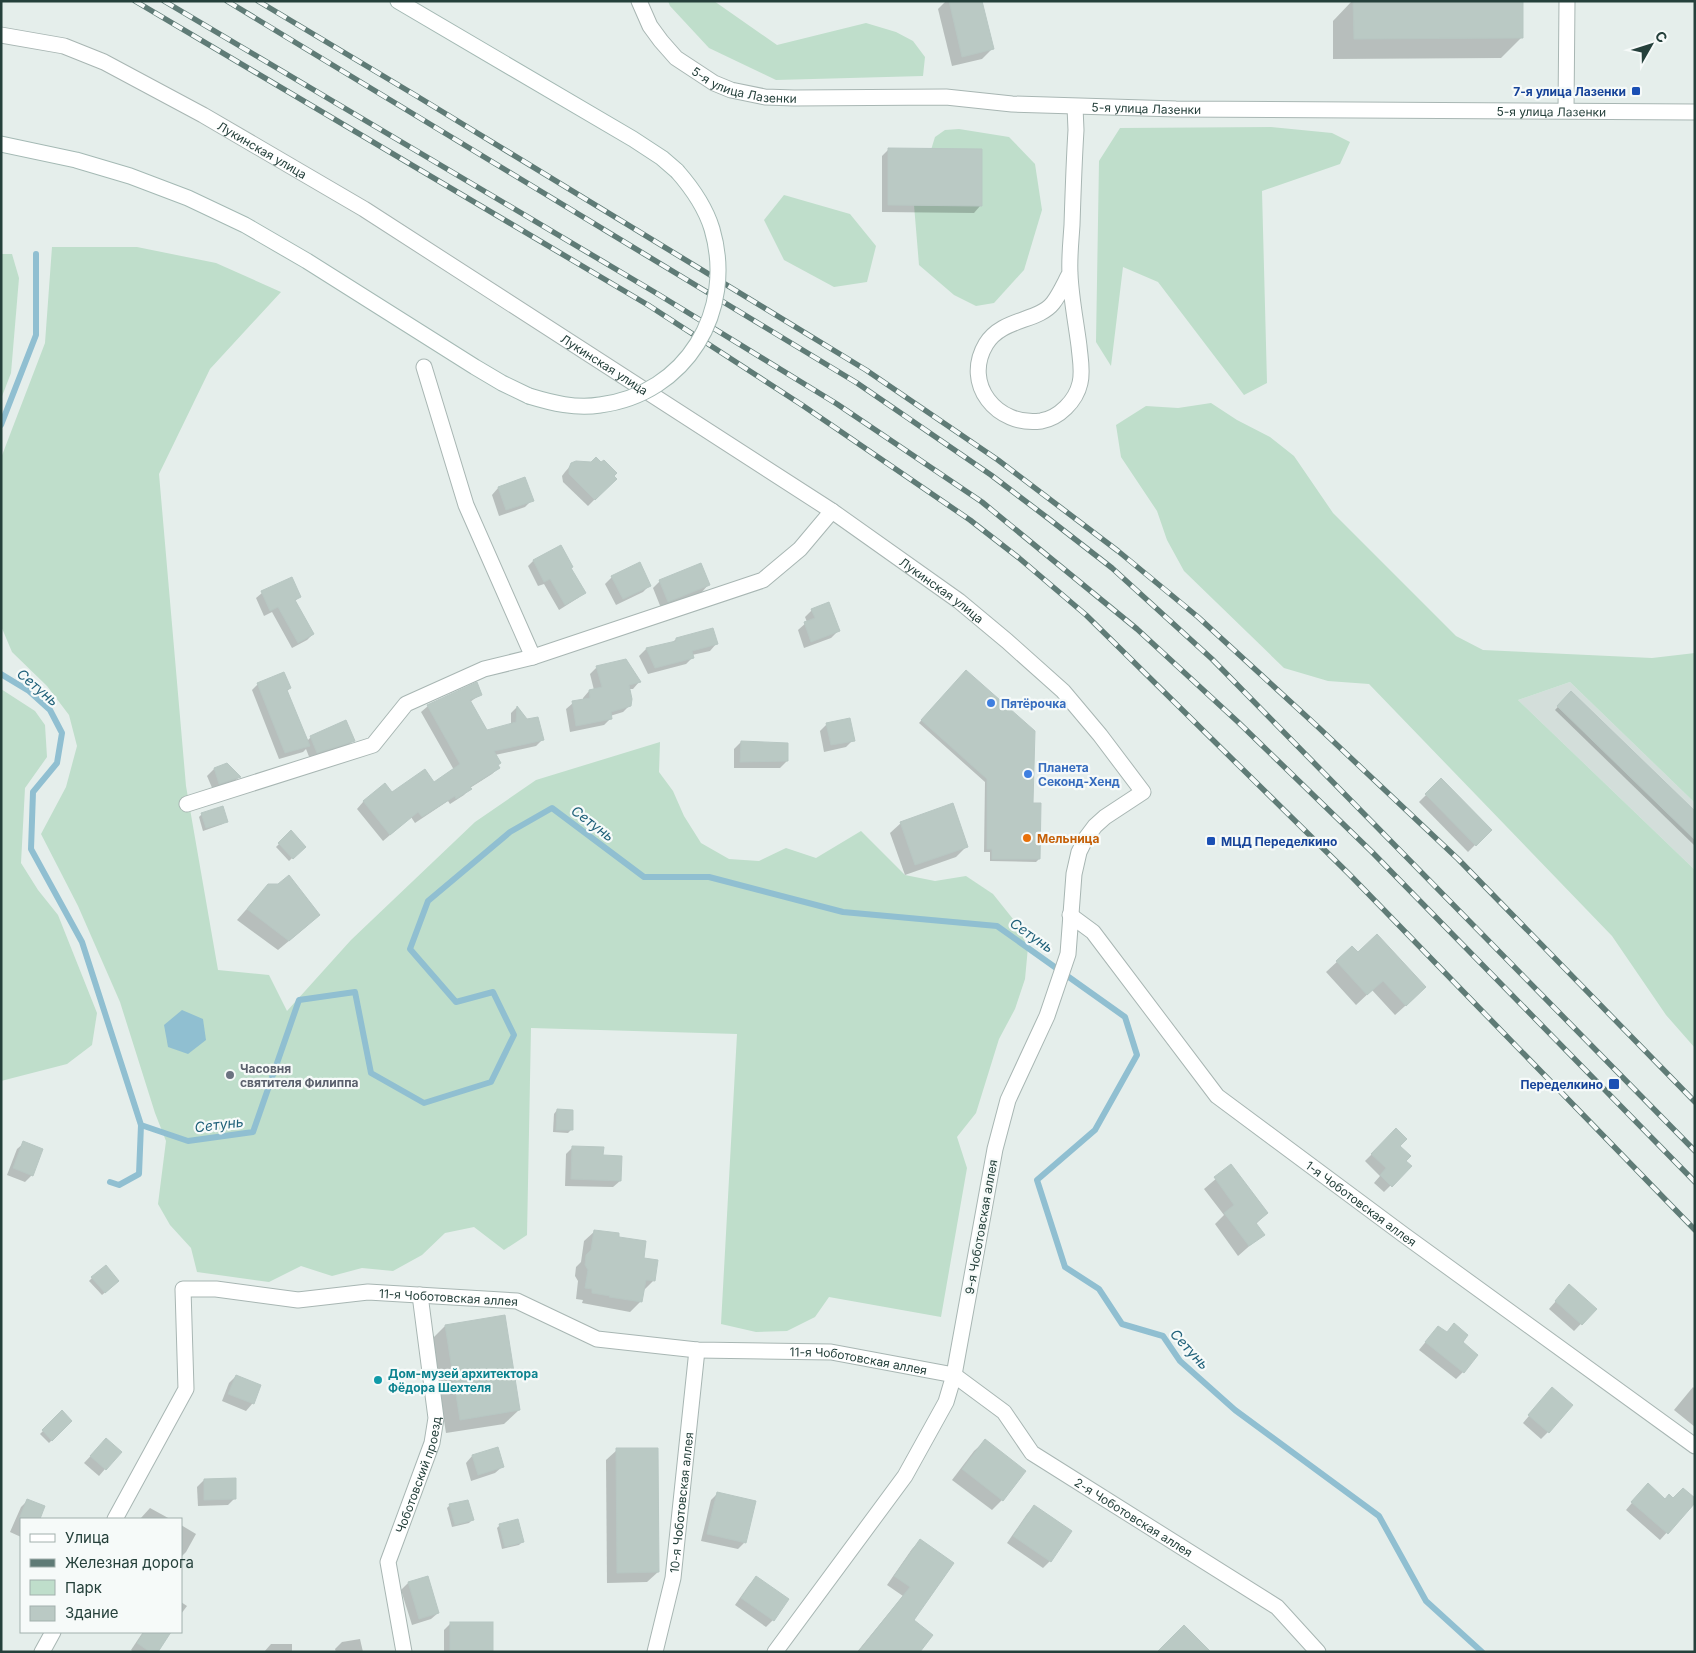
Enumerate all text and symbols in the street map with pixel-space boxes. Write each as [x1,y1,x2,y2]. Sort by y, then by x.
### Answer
north arrow [1626,20,1676,70]
text: С [1652,27,1671,46]
street label: 5-я улица Лазенки [689,63,797,106]
place label: 7-я улица Лазенки [1513,84,1626,99]
marker: 7-я улица Лазенки [1630,85,1642,97]
street label: 5-я улица Лазенки [1091,99,1201,117]
street label: 5-я улица Лазенки [1496,103,1606,119]
street label: Лукинская улица [215,118,310,182]
street label: Лукинская улица [558,331,651,398]
street label: Лукинская улица [897,554,987,626]
water label: Сетунь [14,665,62,709]
place label: Пятёрочка [1001,696,1066,711]
marker: Пятёрочка [985,697,997,709]
place label: Планета Секонд-Хенд [1038,760,1120,789]
marker: Планета Секонд-Хенд [1022,768,1034,780]
water label: Сетунь [568,801,618,845]
place label: Мельница [1037,831,1099,846]
marker: Мельница [1021,832,1033,844]
place label: МЦД Переделкино [1221,834,1337,849]
marker: МЦД Переделкино [1205,835,1217,847]
water label: Сетунь [1007,914,1057,956]
place label: Часовня святителя Филиппа [240,1061,359,1090]
marker: Часовня святителя Филиппа [224,1069,236,1081]
place label: Переделкино [1520,1077,1603,1092]
marker: Переделкино [1607,1077,1621,1091]
water label: Сетунь [194,1113,245,1135]
street label: 1-я Чоботовская аллея [1303,1157,1420,1249]
street label: 9-я Чоботовская аллея [962,1158,1000,1296]
street label: 11-я Чоботовская аллея [379,1285,518,1309]
water label: Сетунь [1167,1325,1213,1373]
street label: 11-я Чоботовская аллея [790,1344,928,1377]
place label: Дом-музей архитектора Фёдора Шехтеля [388,1366,538,1395]
marker: Дом-музей архитектора Фёдора Шехтеля [372,1374,384,1386]
street label: Чоботовский проезд [392,1415,444,1535]
street label: 10-я Чоботовская аллея [666,1431,696,1574]
street label: 2-я Чоботовская аллея [1072,1474,1196,1560]
legend [20,1518,182,1633]
text: Улица [65,1528,109,1547]
text: Железная дорога [65,1553,194,1572]
text: Парк [65,1578,102,1597]
text: Здание [65,1603,119,1622]

